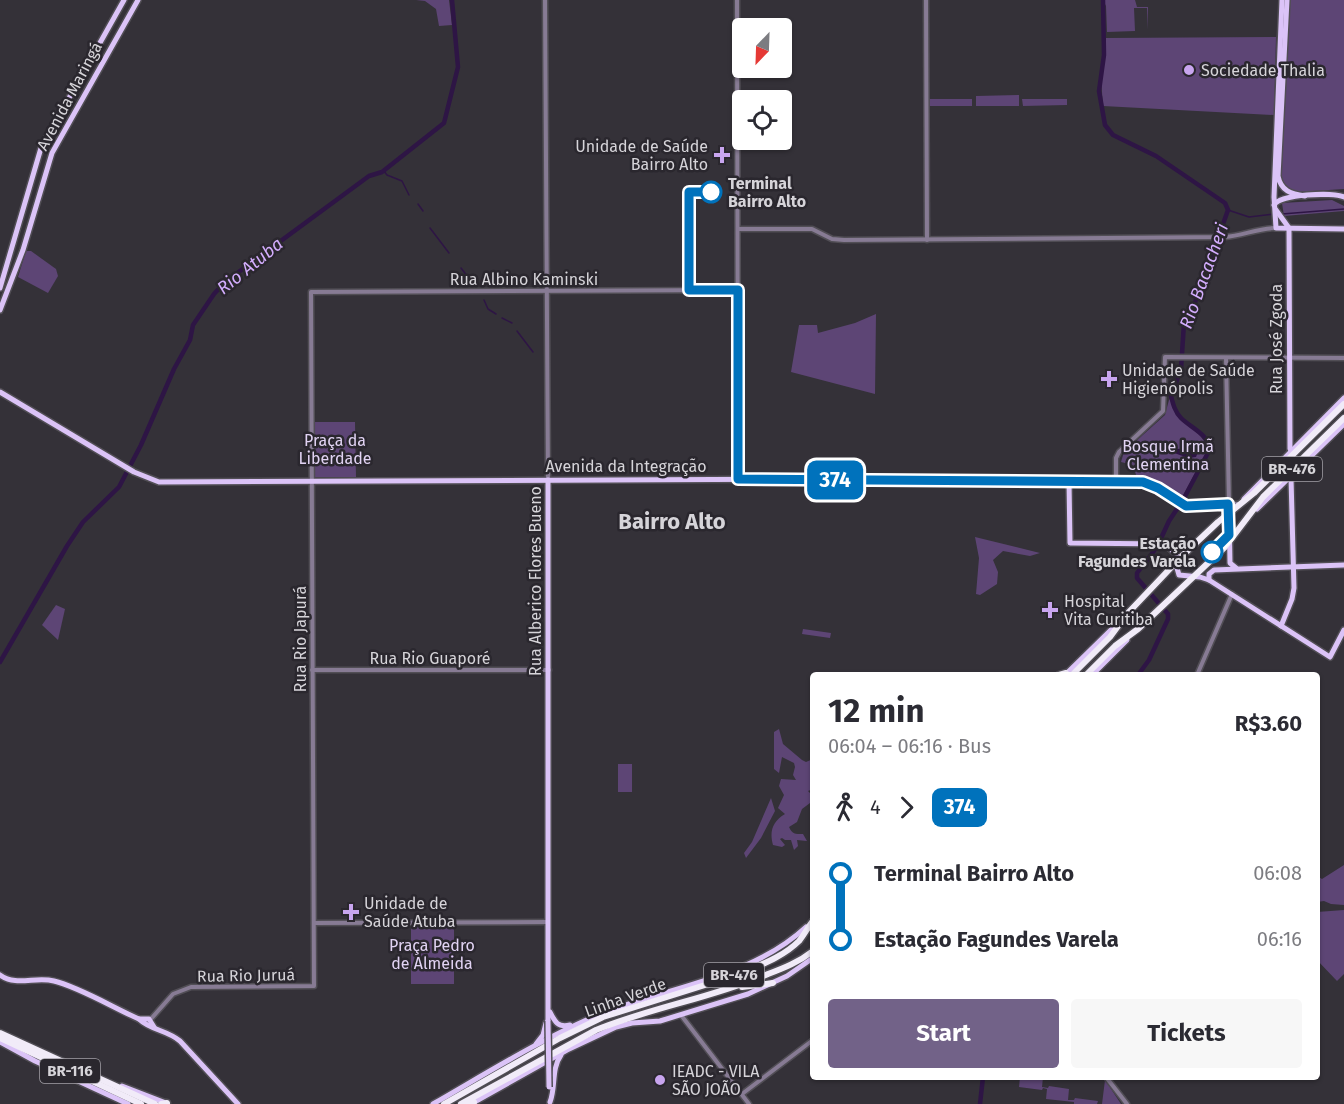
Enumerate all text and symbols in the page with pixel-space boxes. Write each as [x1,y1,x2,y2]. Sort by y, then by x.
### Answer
north arrow [732,18,792,78]
map controls [732,18,792,150]
street label: Avenida Maringá [33,39,106,154]
place label: Sociedade Thalia [1201,61,1325,80]
marker: Sociedade Thalia [1182,63,1196,77]
button: locate [732,90,792,150]
place label: Unidade de Saúde Bairro Alto [575,137,708,174]
marker: Unidade de Saúde Bairro Alto [713,146,731,164]
place label: Terminal Bairro Alto [728,174,806,211]
marker: Terminal Bairro Alto [700,181,722,203]
water label: Rio Bacacheri [1175,220,1233,332]
water label: Rio Atuba [213,233,287,299]
street label: Rua Albino Kaminski [450,270,598,289]
street label: Rua José Zgoda [1267,284,1286,394]
place label: Unidade de Saúde Higienópolis [1122,361,1255,398]
marker: Unidade de Saúde Higienópolis [1100,370,1118,388]
park label: Praça da Liberdade [299,431,371,468]
park label: Bosque Irmã Clementina [1122,437,1214,474]
street label: Avenida da Integração [545,457,707,477]
road number: BR-476 [1262,457,1322,481]
line badge: 374 [800,460,870,500]
text: 374 [819,467,851,493]
street label: Rua Alberico Flores Bueno [526,486,545,676]
district label: Bairro Alto [618,508,726,535]
place label: Estação Fagundes Varela [1078,534,1196,571]
marker: Estação Fagundes Varela [1201,541,1223,563]
street label: Rua Rio Japurá [291,586,310,692]
place label: Hospital Vita Curitiba [1064,592,1153,629]
marker: Hospital Vita Curitiba [1041,601,1059,619]
street label: Rua Rio Guaporé [369,649,491,668]
text: 12 min [828,691,924,731]
text: R$3.60 [1235,710,1302,737]
text: 06:04 – 06:16 · Bus [828,734,991,758]
icon: walk [828,791,861,824]
icon: forward [890,791,923,824]
text: 374 [944,794,975,820]
text: 4 [870,795,881,819]
text: Terminal Bairro Alto [874,860,1074,887]
text: 06:08 [1253,861,1302,885]
place label: Unidade de Saúde Atuba [364,894,456,931]
marker: Unidade de Saúde Atuba [342,903,360,921]
text: Estação Fagundes Varela [874,926,1119,953]
text: 06:16 [1257,927,1302,951]
park label: Praça Pedro de Almeida [389,936,475,973]
road number: BR-476 [704,963,764,987]
street label: Rua Rio Juruá [197,965,295,986]
street label: Linha Verde [582,974,669,1021]
button: Start [828,999,1059,1068]
button: Tickets [1071,999,1302,1068]
road number: BR-116 [40,1059,100,1083]
place label: IEADC - VILA SÃO JOÃO [672,1062,760,1099]
marker: IEADC - VILA SÃO JOÃO [653,1073,667,1087]

